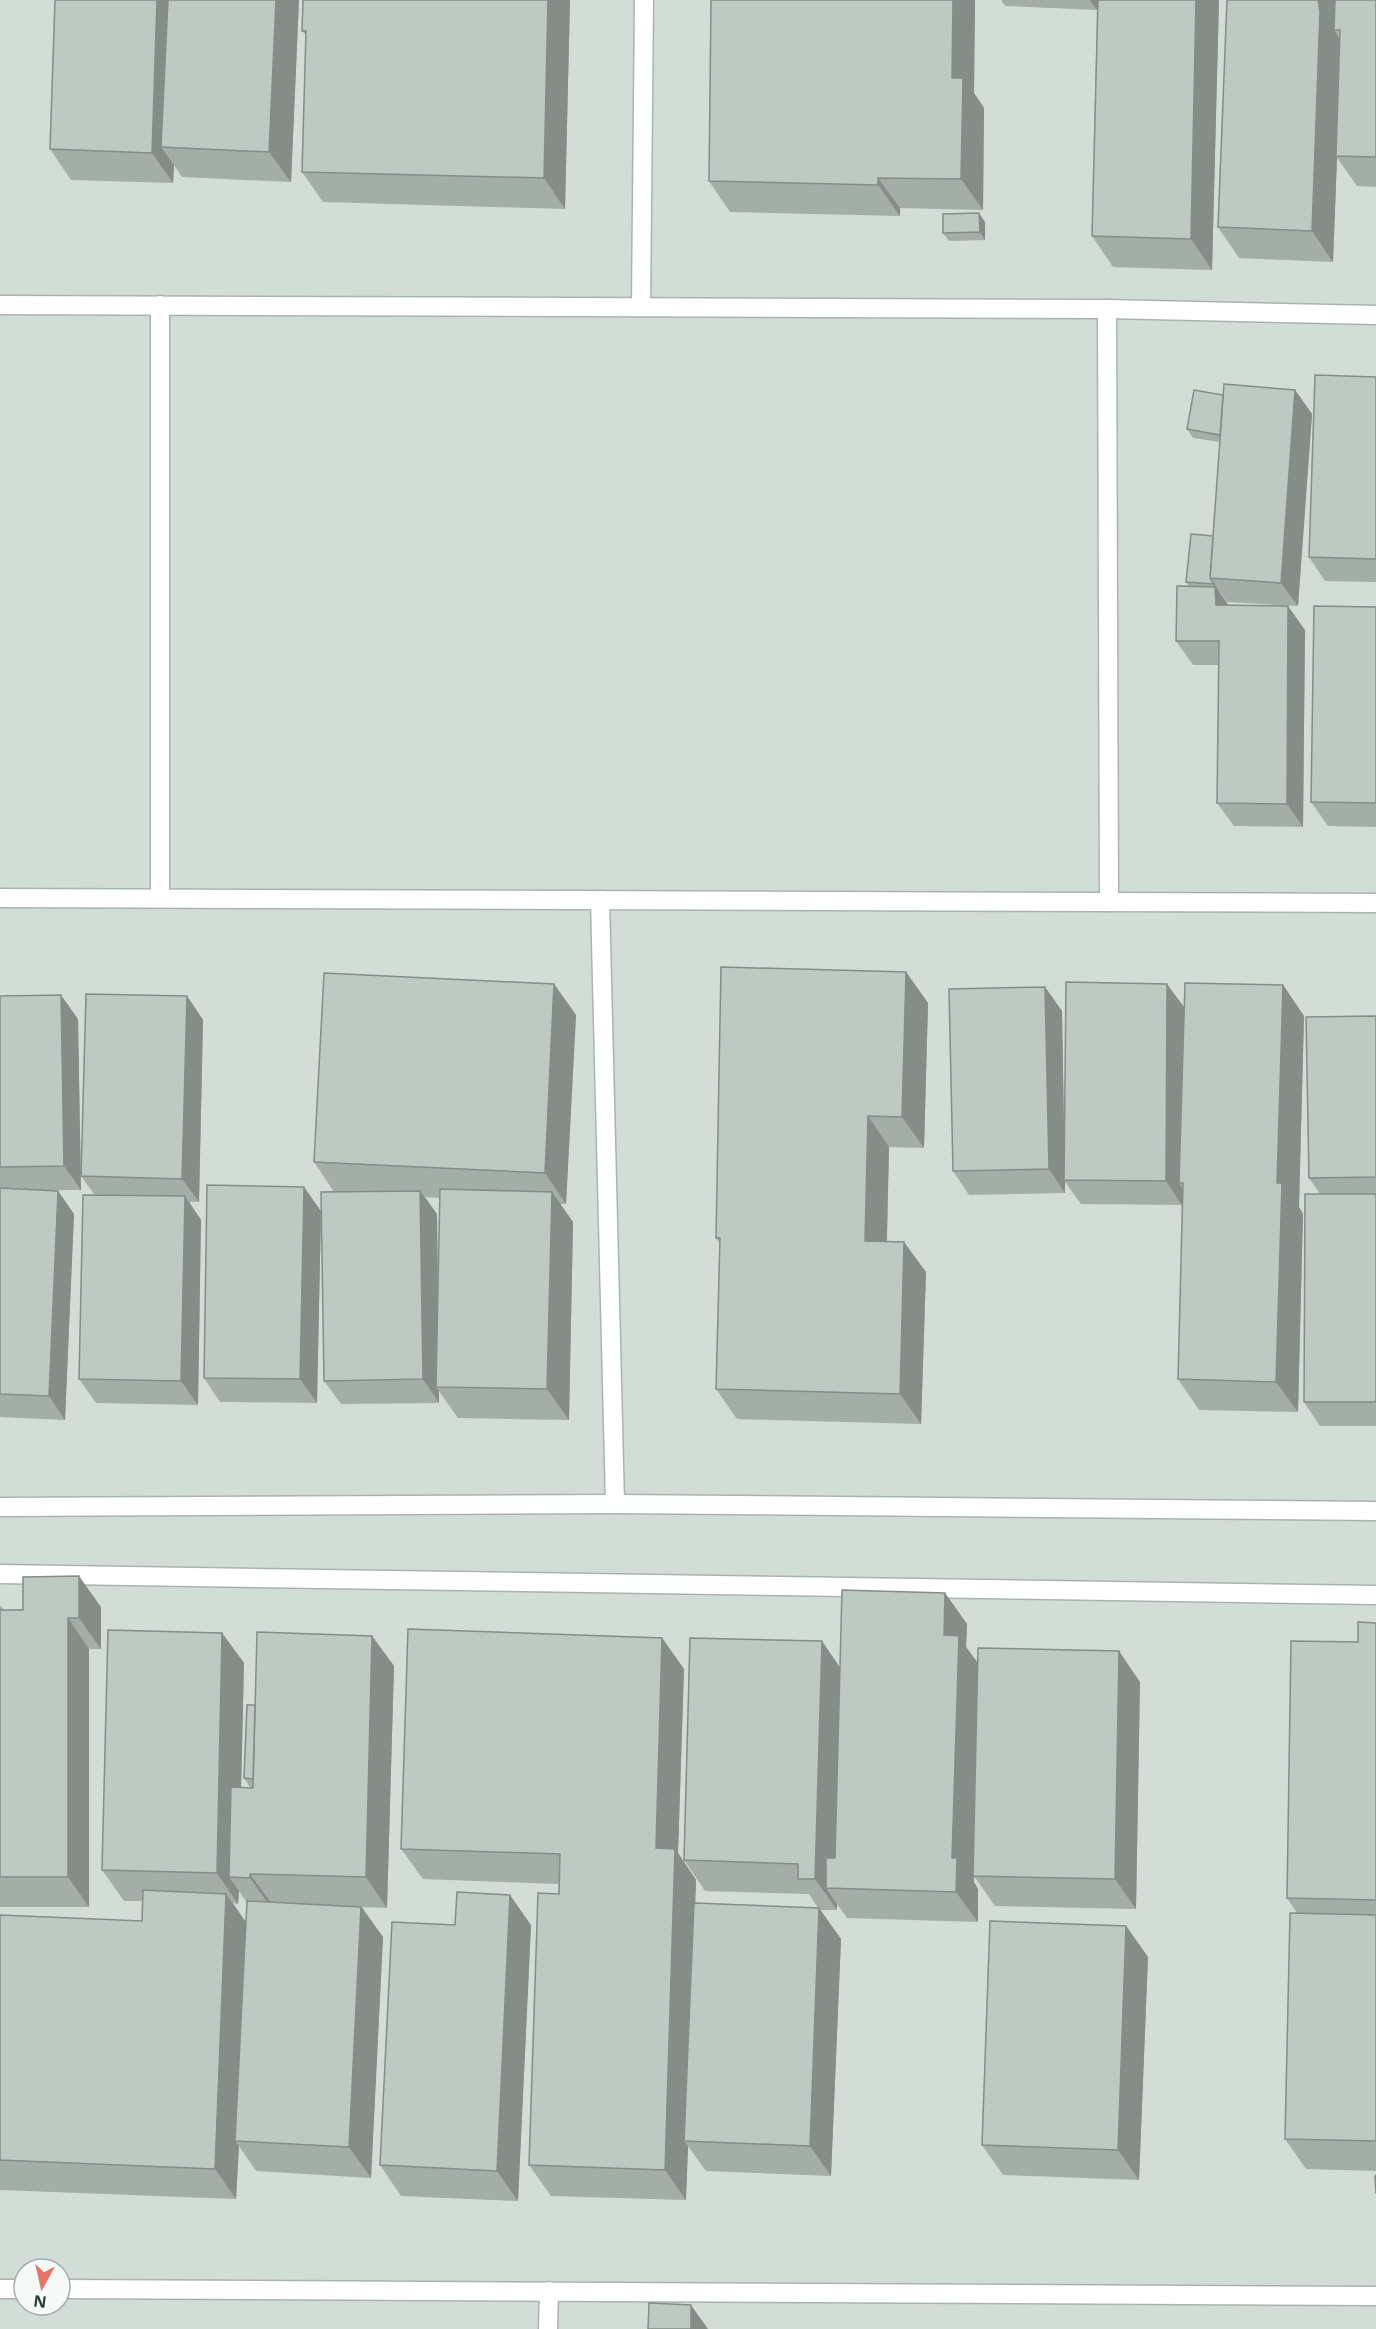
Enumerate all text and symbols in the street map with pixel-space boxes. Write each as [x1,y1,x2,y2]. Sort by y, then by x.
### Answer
north arrow [12,2257,72,2317]
text: N [32,2290,48,2314]

